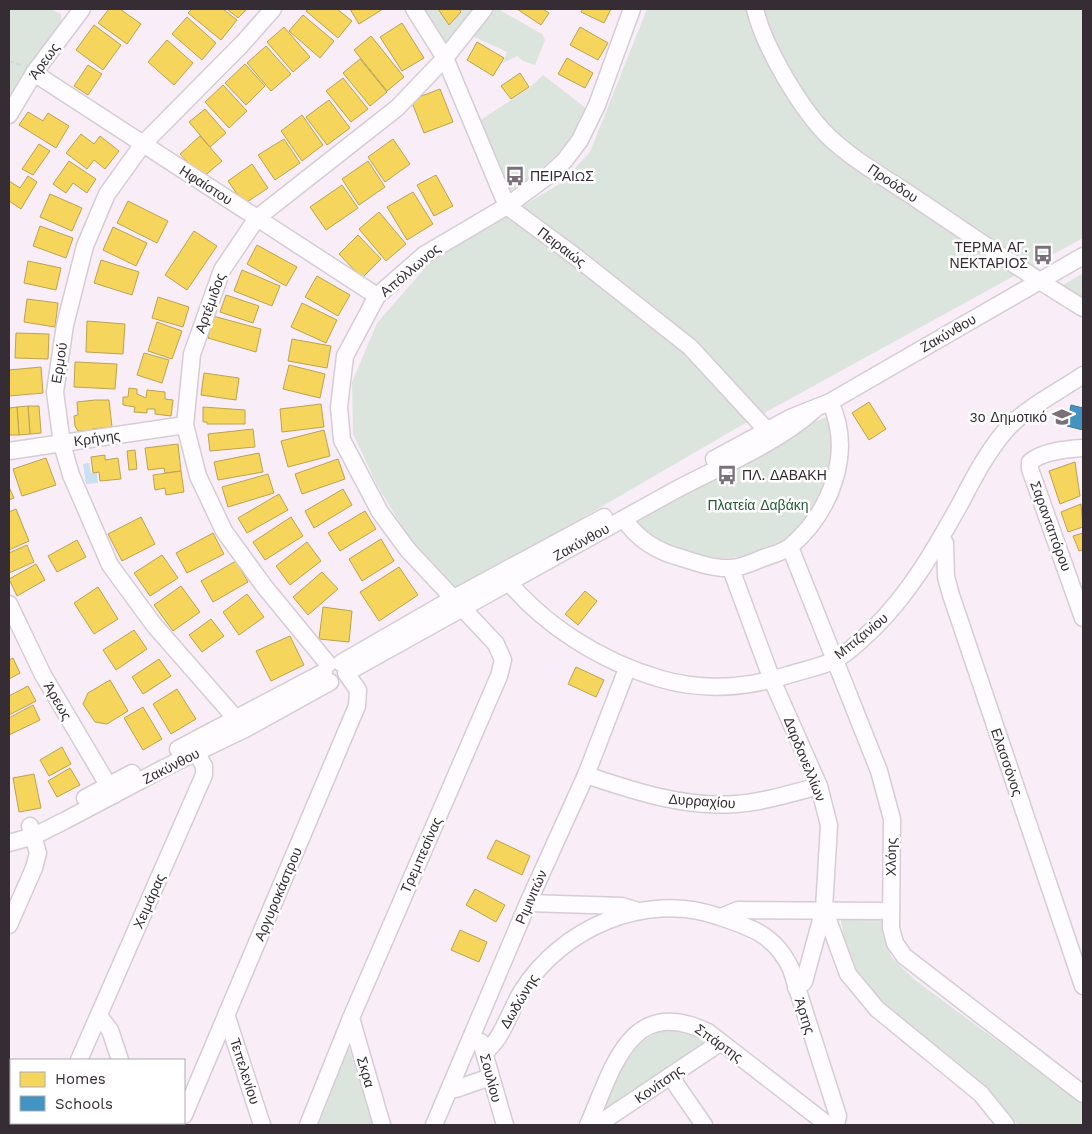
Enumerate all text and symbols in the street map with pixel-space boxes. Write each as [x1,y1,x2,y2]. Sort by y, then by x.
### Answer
street label: Άρεως [25,39,63,82]
street label: Προόδου [865,160,921,206]
street label: Ηφαίστου [177,162,235,208]
bus stop icon: ΠΕΙΡΑΙΩΣ [504,165,526,187]
place label: ΠΕΙΡΑΙΩΣ [530,168,594,184]
street label: Πειραιώς [535,224,589,270]
place label: ΤΕΡΜΑ ΑΓ. ΝΕΚΤΑΡΙΟΣ [950,239,1028,271]
street label: Απόλλωνος [377,240,443,300]
bus stop icon: ΤΕΡΜΑ ΑΓ. ΝΕΚΤΑΡΙΟΣ [1032,244,1054,266]
street label: Αρτέμιδος [192,270,228,335]
street label: Ζακύνθου [917,311,979,355]
street label: Ερμού [48,341,70,385]
school or university icon: 3ο Δημοτικό [1051,406,1073,428]
place label: 3ο Δημοτικό [970,409,1047,425]
street label: Κρήνης [73,427,121,449]
bus stop icon: ΠΛ. ΔΑΒΑΚΗ [716,464,738,486]
place label: ΠΛ. ΔΑΒΑΚΗ [742,467,827,483]
street label: Σαρανταπόρου [1027,479,1075,573]
park label: Πλατεία Δαβάκη [707,497,809,513]
street label: Ζακύνθου [550,520,612,564]
street label: Μπιζανίου [831,610,891,662]
street label: Άρεως [41,679,75,723]
street label: Δαρδανελλίων [781,714,829,804]
street label: Ελασσόνος [988,726,1026,798]
street label: Ζακύνθου [140,745,202,787]
street label: Δυρραχίου [668,791,736,811]
street label: Τρεμπεσίνας [397,814,445,896]
street label: Χλόης [883,837,899,876]
street label: Αργυροκάστρου [251,845,305,943]
street label: Ριμινιτών [512,867,550,927]
street label: Χειμάρας [130,871,168,931]
street label: Δωδώνης [497,971,542,1031]
street label: Άρτης [792,996,818,1036]
street label: Σπάρτης [692,1021,746,1065]
street label: Τεπελενίου [227,1036,263,1106]
street label: Σουλίου [477,1052,505,1104]
street label: Σκρα [354,1055,378,1089]
legend [10,1059,185,1124]
street label: Κονίτσης [632,1061,687,1106]
text: Homes [55,1070,106,1088]
text: Schools [55,1095,113,1113]

